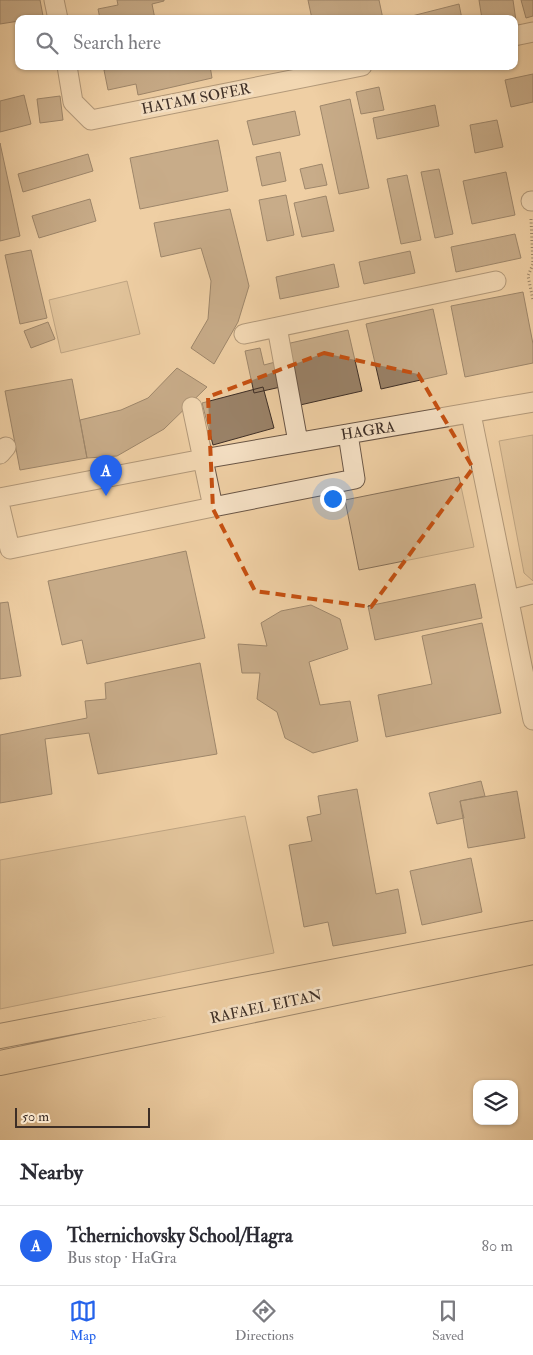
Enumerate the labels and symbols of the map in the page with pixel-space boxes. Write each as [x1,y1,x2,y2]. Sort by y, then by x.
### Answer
street label: HATAM SOFER [140,79,253,119]
street label: HAGRA [340,417,397,445]
pin: A [90,455,122,496]
your location [320,486,346,512]
street label: RAFAEL EITAN [208,986,324,1028]
scale bar [15,1105,150,1128]

